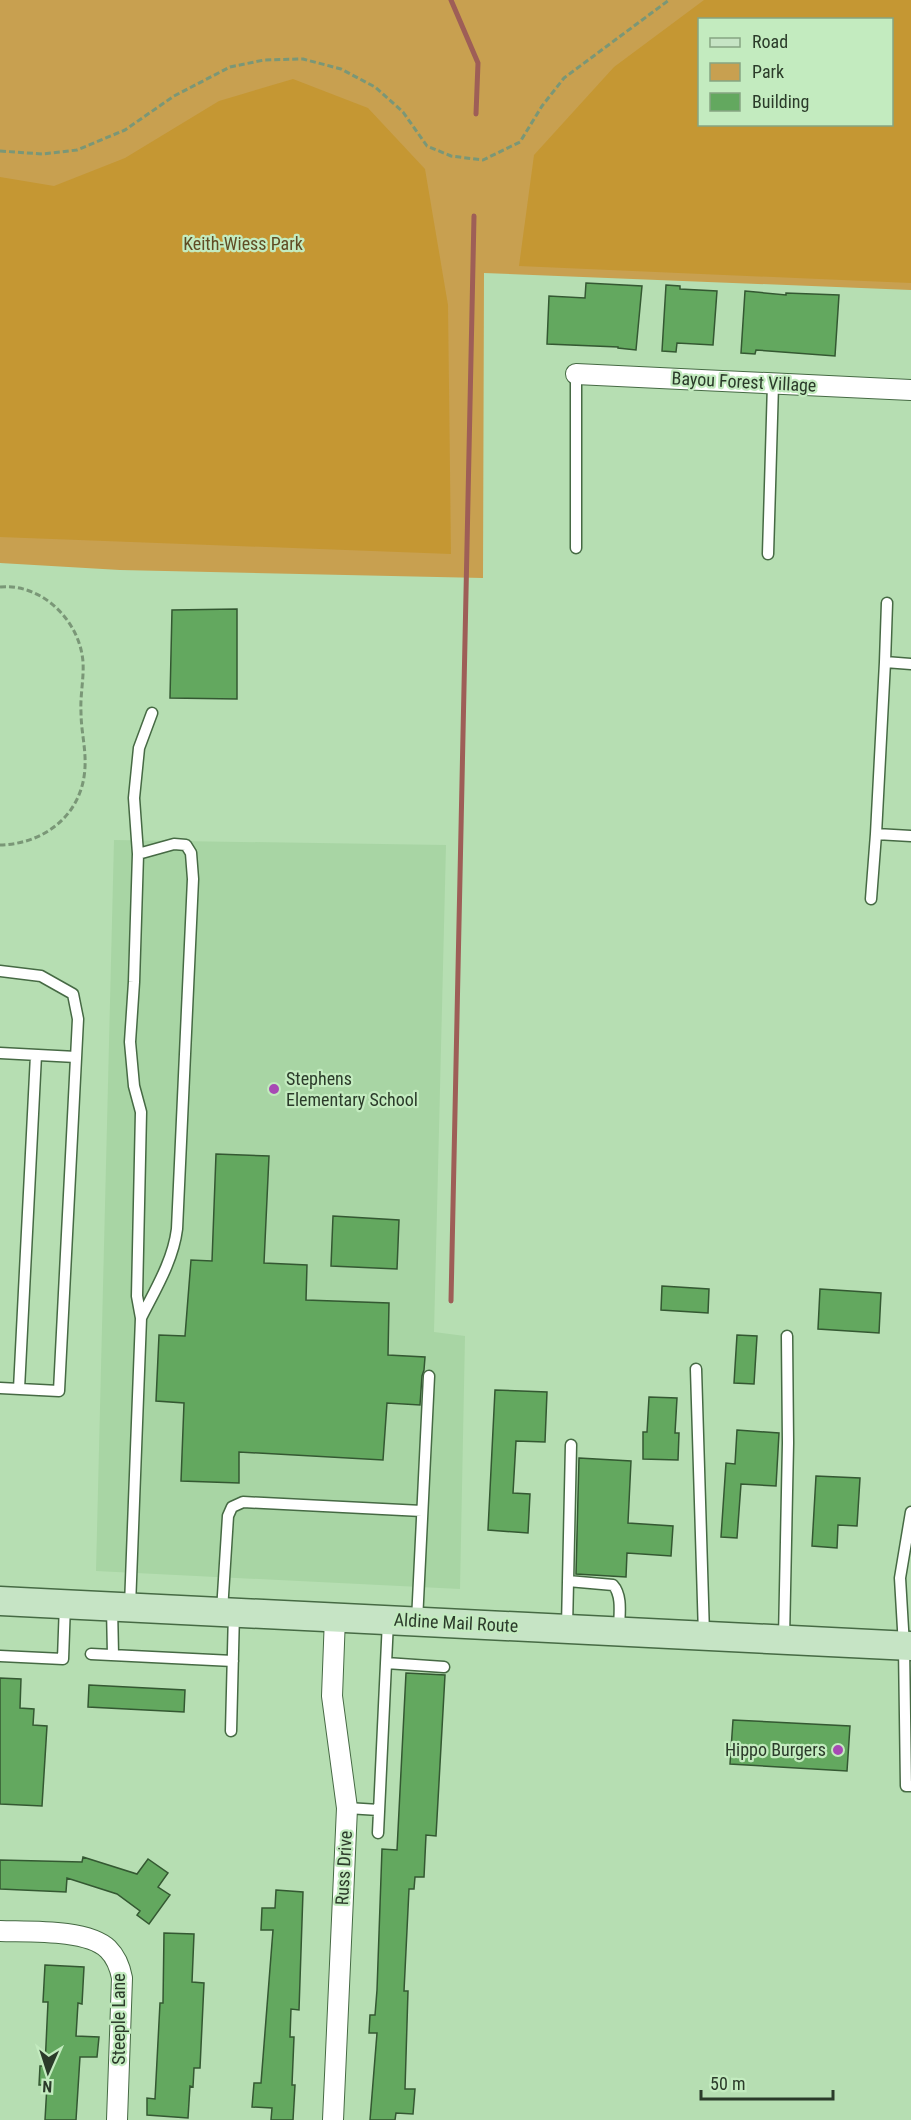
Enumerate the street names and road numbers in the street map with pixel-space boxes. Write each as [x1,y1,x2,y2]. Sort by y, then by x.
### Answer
street label: Bayou Forest Village [671,367,817,396]
street label: Aldine Mail Route [393,1609,519,1636]
street label: Russ Drive [331,1830,356,1906]
street label: Steeple Lane [108,1973,129,2065]

